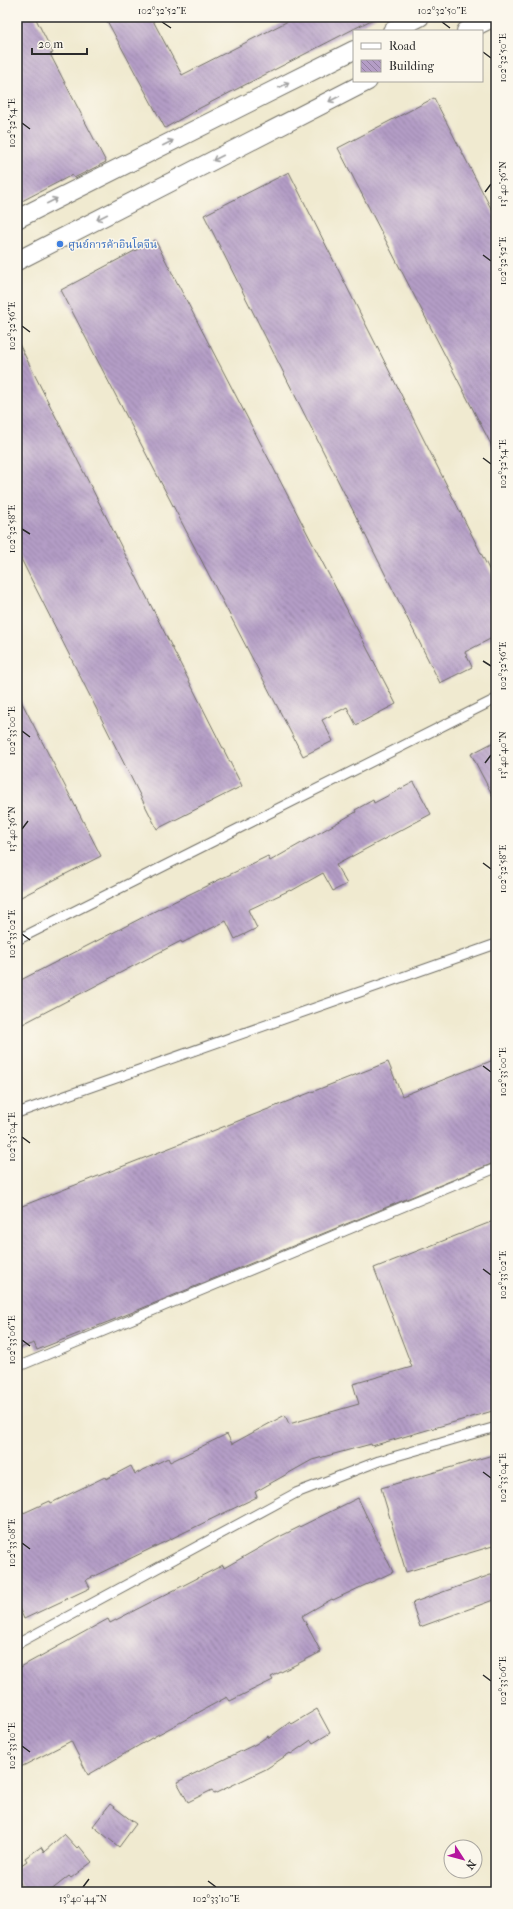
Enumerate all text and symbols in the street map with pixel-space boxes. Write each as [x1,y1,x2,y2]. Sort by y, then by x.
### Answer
text: 102°32'52"E [138,5,186,17]
text: 102°32'50"E [418,5,467,17]
scale bar [32,30,87,56]
legend [353,30,483,82]
text: 102°32'50"E [497,34,509,83]
text: 20 m [38,37,63,51]
text: Road [389,39,416,53]
text: Building [389,59,434,73]
one-way arrow [278,81,290,88]
one-way arrow [328,96,340,103]
text: 102°32'54"E [6,98,18,148]
one-way arrow [162,139,174,146]
one-way arrow [212,155,224,162]
text: 13°40'36"N [497,161,509,207]
one-way arrow [46,197,58,204]
one-way arrow [96,214,108,221]
place label: ศูนย์การค้าอินโดจีน [68,237,157,251]
text: 102°32'52"E [497,237,509,285]
marker: ศูนย์การค้าอินโดจีน [55,239,65,249]
text: 102°32'56"E [6,302,18,350]
text: 102°32'54"E [497,439,509,489]
text: 102°32'58"E [6,505,18,553]
text: 102°32'56"E [497,642,509,690]
text: 102°33'00"E [6,706,18,756]
text: 13°40'40"N [497,731,509,779]
text: 13°40'36"N [6,806,18,852]
text: 102°32'58"E [497,845,509,893]
text: 102°33'02"E [6,910,18,958]
text: 102°33'00"E [497,1047,509,1097]
text: 102°33'04"E [6,1112,18,1162]
text: 102°33'02"E [497,1251,509,1299]
text: 102°33'06"E [6,1315,18,1365]
text: 102°33'04"E [497,1453,509,1503]
text: 102°33'08"E [6,1519,18,1567]
text: 102°33'06"E [497,1656,509,1706]
text: 102°33'10"E [6,1722,18,1770]
north arrow [443,1839,483,1879]
text: N [463,1857,478,1872]
text: 13°40'44"N [59,1893,108,1905]
text: 102°33'10"E [192,1893,240,1905]

